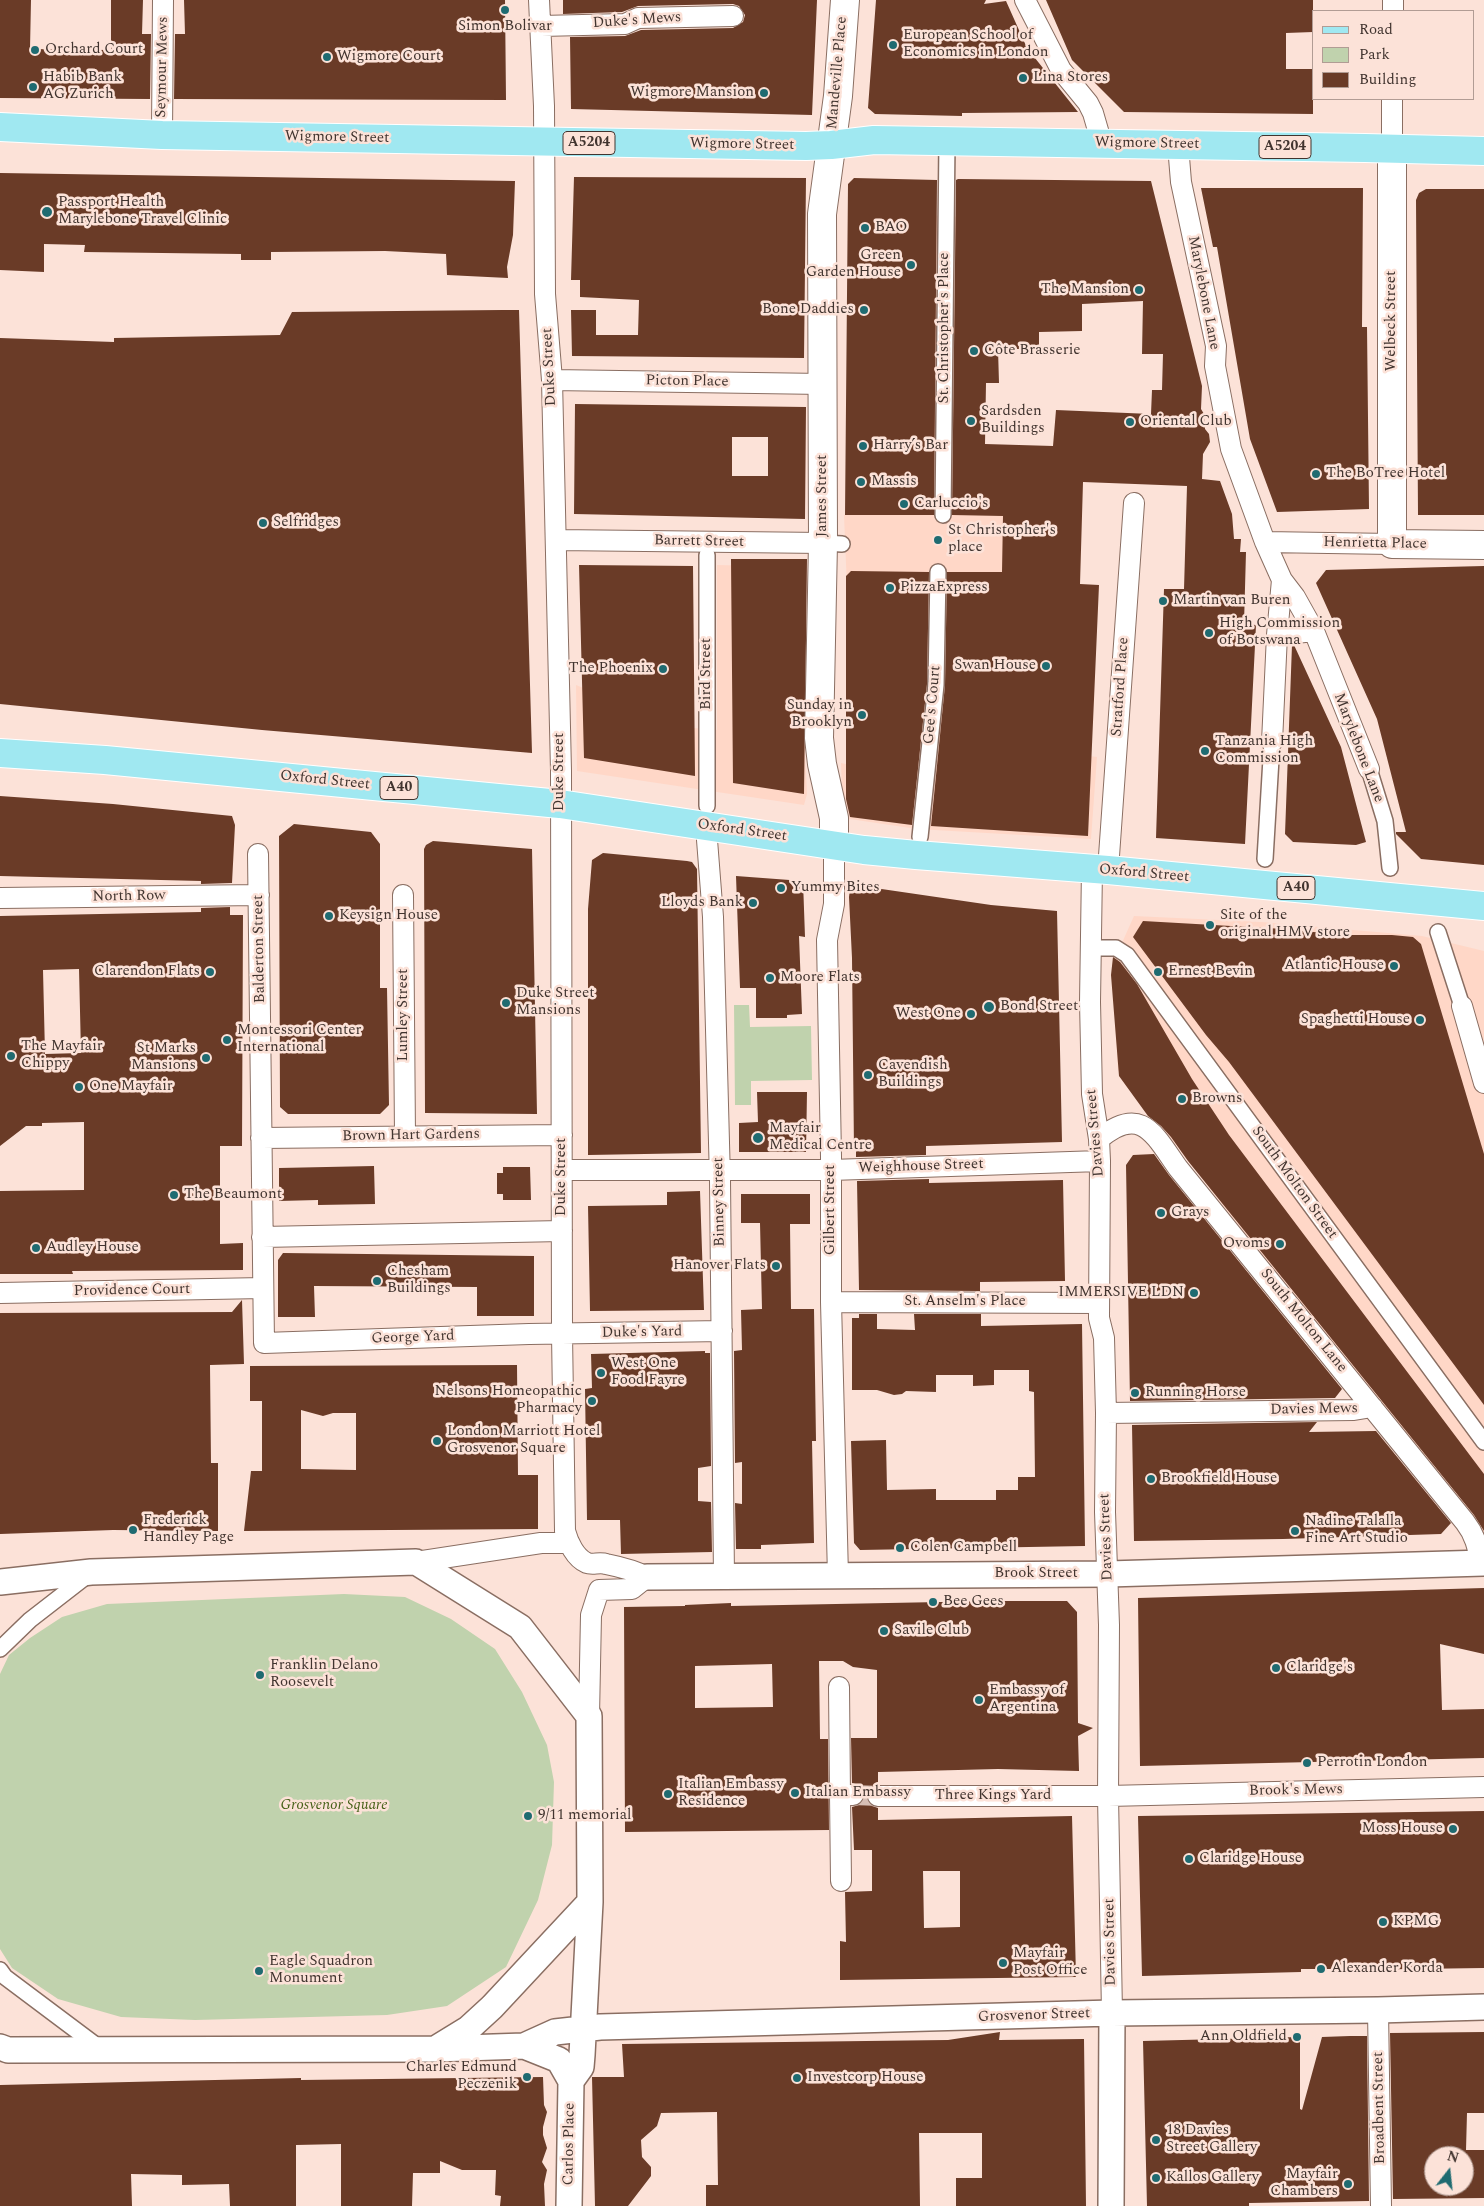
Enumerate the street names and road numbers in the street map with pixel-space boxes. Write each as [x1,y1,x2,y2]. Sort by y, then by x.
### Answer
street label: Duke's Mews [592,9,682,33]
street label: Seymour Mews [153,16,173,118]
street label: Mandeville Place [824,16,852,130]
street label: Wigmore Street [285,128,389,148]
road number: A5204 [563,132,615,154]
street label: Wigmore Street [1095,134,1199,154]
street label: Wigmore Street [690,135,794,155]
road number: A5204 [1259,136,1311,158]
street label: Marylebone Lane [1183,235,1223,351]
street label: St. Christopher's Place [936,252,954,404]
street label: Welbeck Street [1383,271,1401,371]
street label: Duke Street [539,327,561,407]
street label: Picton Place [645,372,729,392]
street label: James Street [814,455,832,537]
street label: Barrett Street [654,532,744,552]
street label: Henrietta Place [1323,534,1427,554]
street label: Stratford Place [1109,637,1133,737]
street label: Bird Street [698,638,716,710]
street label: Gee's Court [921,665,945,745]
street label: Marylebone Lane [1329,691,1387,805]
street label: Duke Street [551,733,569,811]
street label: Oxford Street [279,767,371,795]
road number: A40 [380,776,418,800]
street label: Oxford Street [696,816,788,846]
street label: Oxford Street [1098,861,1190,887]
road number: A40 [1277,876,1315,900]
street label: North Row [92,887,166,907]
street label: Balderton Street [250,895,270,1003]
street label: Lumley Street [395,969,413,1061]
street label: Davies Street [1083,1089,1109,1177]
street label: South Molton Street [1247,1123,1341,1243]
street label: Brown Hart Gardens [342,1126,480,1146]
street label: Duke Street [553,1138,571,1216]
street label: Weighhouse Street [858,1156,984,1178]
street label: Binney Street [710,1157,730,1247]
street label: Gilbert Street [822,1165,840,1255]
street label: South Molton Lane [1256,1266,1350,1376]
street label: Providence Court [74,1281,190,1301]
street label: St. Anselm's Place [904,1293,1026,1311]
street label: Duke's Yard [601,1323,683,1343]
street label: George Yard [371,1328,455,1348]
street label: Davies Mews [1270,1400,1358,1420]
street label: Davies Street [1096,1493,1118,1581]
street label: Brook Street [994,1565,1078,1583]
street label: Brook's Mews [1249,1781,1343,1801]
street label: Three Kings Yard [935,1787,1051,1805]
street label: Davies Street [1101,1898,1121,1986]
street label: Grosvenor Street [978,2005,1090,2027]
street label: Broadbent Street [1370,2052,1390,2164]
street label: Carlos Place [560,2103,580,2185]

